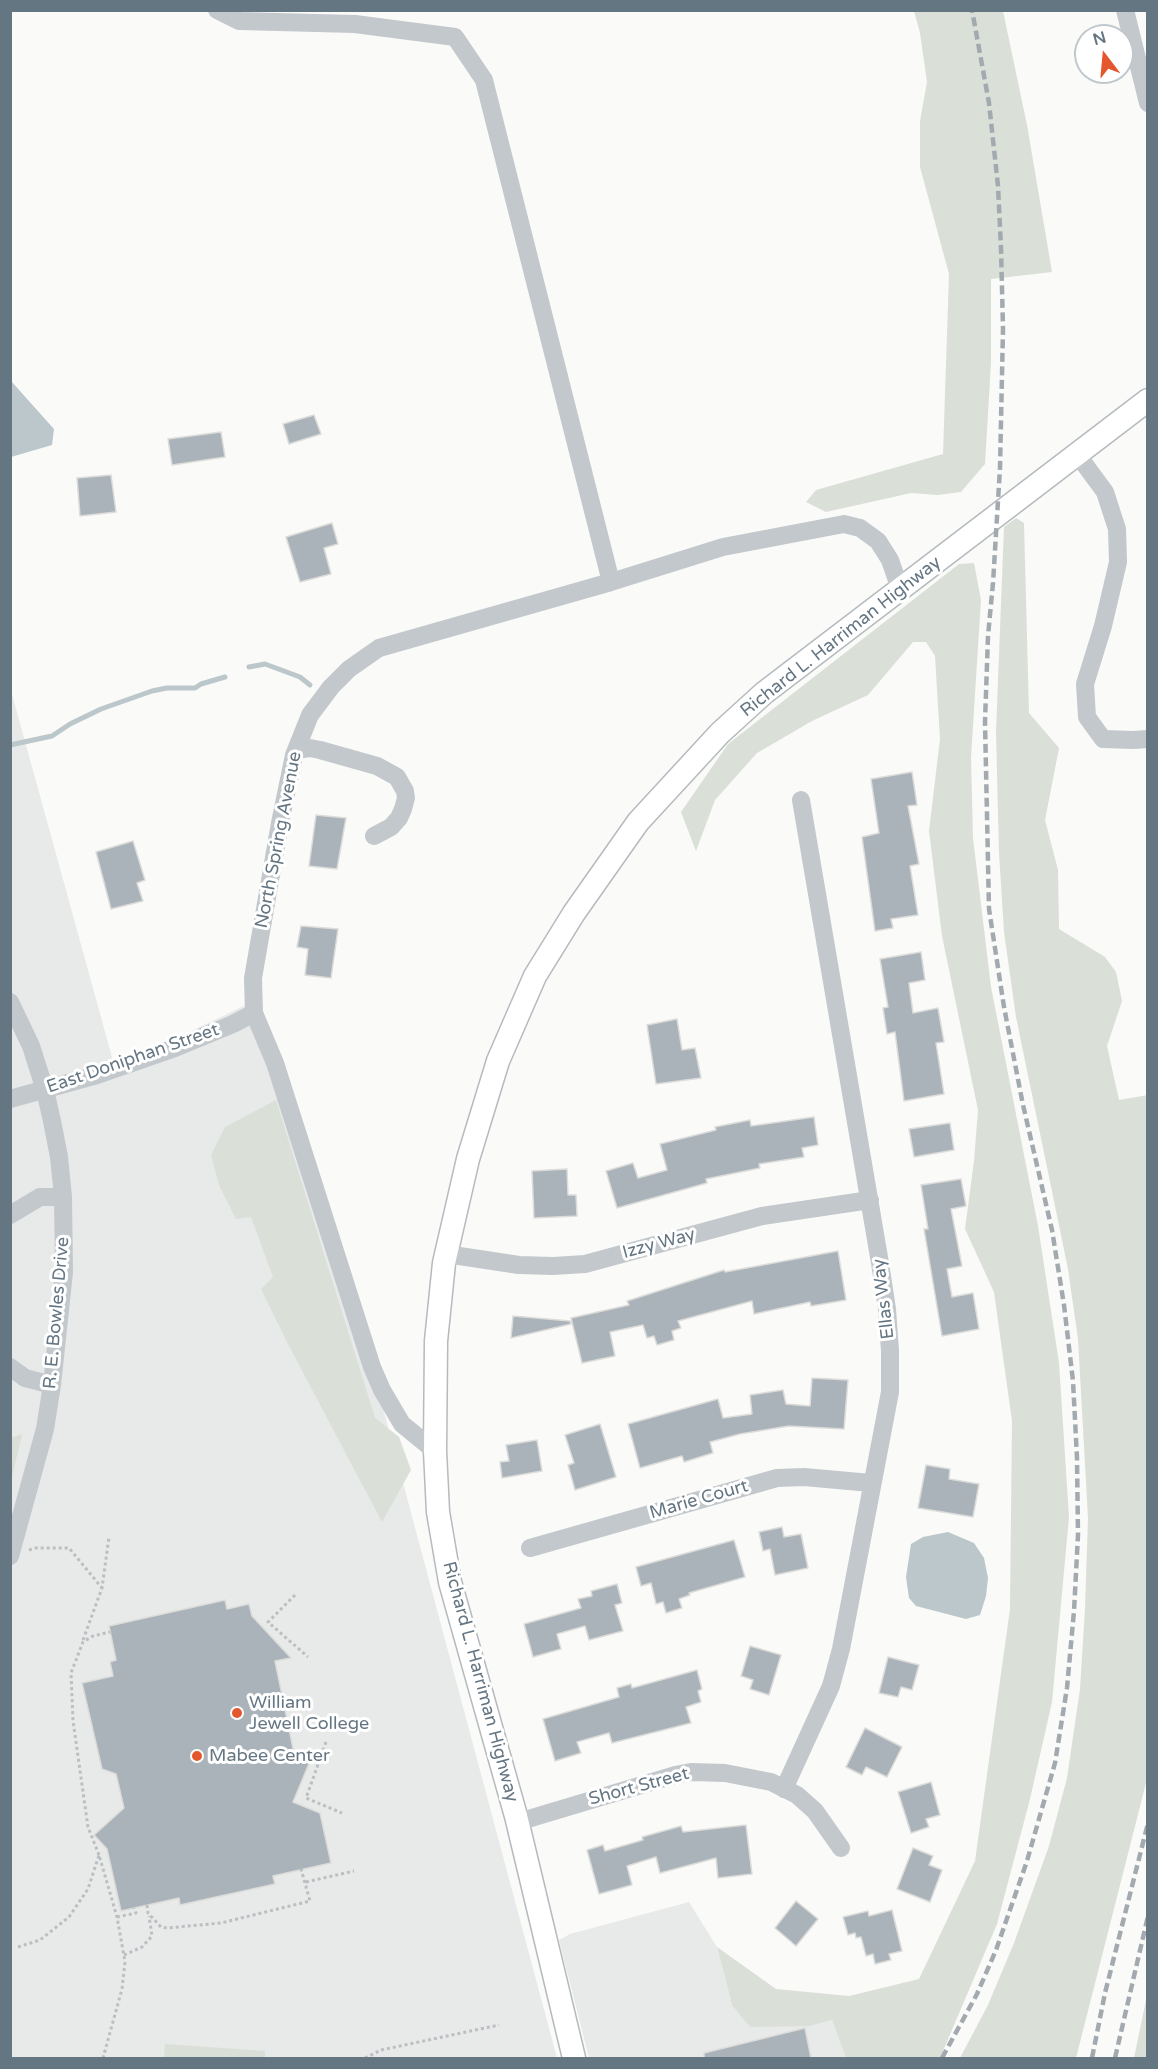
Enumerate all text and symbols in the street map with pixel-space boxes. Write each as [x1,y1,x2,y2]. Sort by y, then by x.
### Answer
north arrow [1074,24,1134,84]
text: N [1091,27,1109,50]
street label: Richard L. Harriman Highway [736,552,946,722]
street label: North Spring Avenue [251,750,307,930]
street label: East Doniphan Street [44,1019,222,1099]
street label: Izzy Way [620,1224,698,1264]
street label: R. E. Bowles Drive [40,1236,74,1390]
street label: Ellas Way [868,1257,900,1341]
street label: Marie Court [647,1476,751,1524]
street label: Richard L. Harriman Highway [437,1559,523,1805]
place label: William Jewell College [249,1692,369,1734]
marker: William Jewell College [230,1706,244,1720]
place label: Mabee Center [209,1745,330,1767]
marker: Mabee Center [190,1749,204,1763]
street label: Short Street [587,1763,691,1811]

